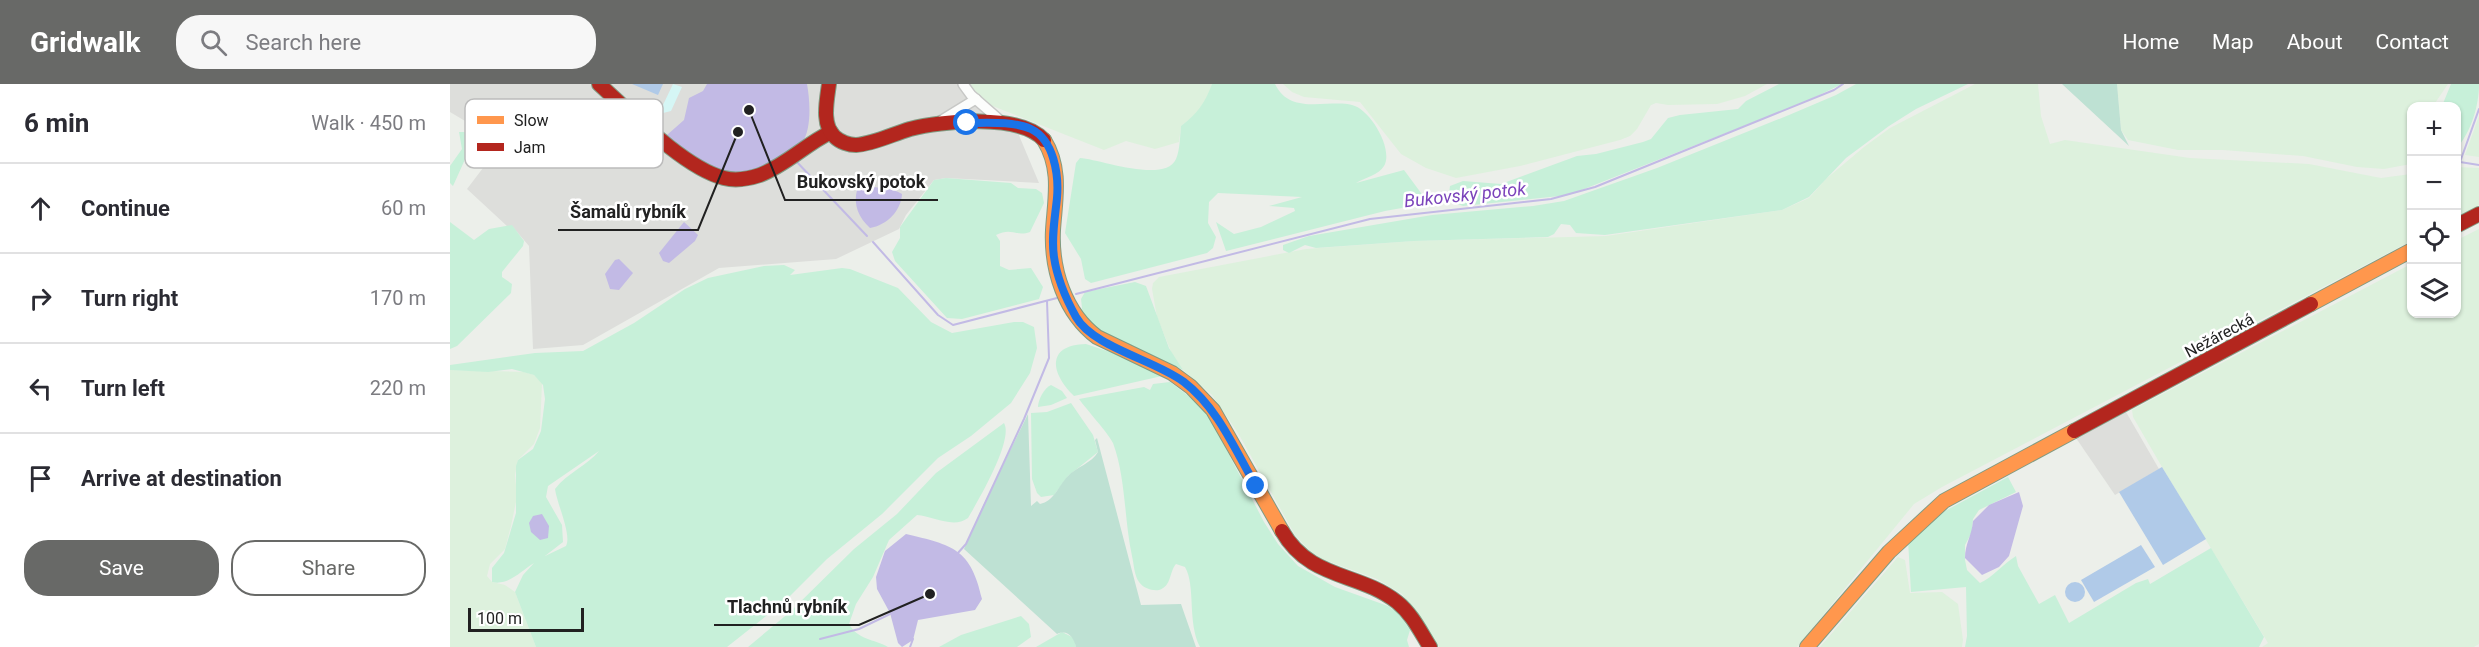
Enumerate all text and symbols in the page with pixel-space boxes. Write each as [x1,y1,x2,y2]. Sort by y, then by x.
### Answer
search box [176,15,596,69]
text: Gridwalk [30,26,140,59]
icon: search [197,26,230,59]
text: Search here [245,30,361,55]
text: Home [2123,30,2179,54]
text: Map [2212,30,2254,54]
text: About [2287,30,2343,54]
text: Contact [2376,30,2449,54]
legend [465,99,663,168]
map controls [2407,102,2461,318]
button: + [2407,102,2461,156]
text: 6 min [24,108,89,138]
route start [953,109,979,135]
text: Walk · 450 m [311,111,426,135]
text: Slow [514,111,549,130]
text: Jam [514,138,546,157]
button: − [2407,156,2461,210]
callout: Bukovský potok [785,164,938,200]
text: Bukovský potok [797,171,926,192]
water label: Bukovský potok [1403,178,1528,211]
icon: ahead [24,192,57,225]
callout: Šamalů rybník [558,194,698,230]
text: Continue [81,196,170,221]
text: 60 m [381,196,426,220]
text: Šamalů rybník [570,201,686,222]
button: locate [2407,210,2461,264]
button: layers [2407,264,2461,318]
icon: right [24,282,57,315]
text: Turn right [81,286,178,311]
text: 170 m [370,286,426,310]
street label: Nežárecká [2181,309,2257,362]
icon: left [24,372,57,405]
text: Turn left [81,376,165,401]
text: 220 m [370,376,426,400]
icon: arrive [24,462,57,495]
text: Arrive at destination [81,466,282,491]
route end [1242,472,1268,498]
button: Save [24,540,219,596]
button: Share [231,540,426,596]
callout: Tlachnů rybník [714,589,859,625]
text: Tlachnů rybník [727,596,847,617]
scale bar [468,605,584,632]
text: 100 m [477,609,522,628]

